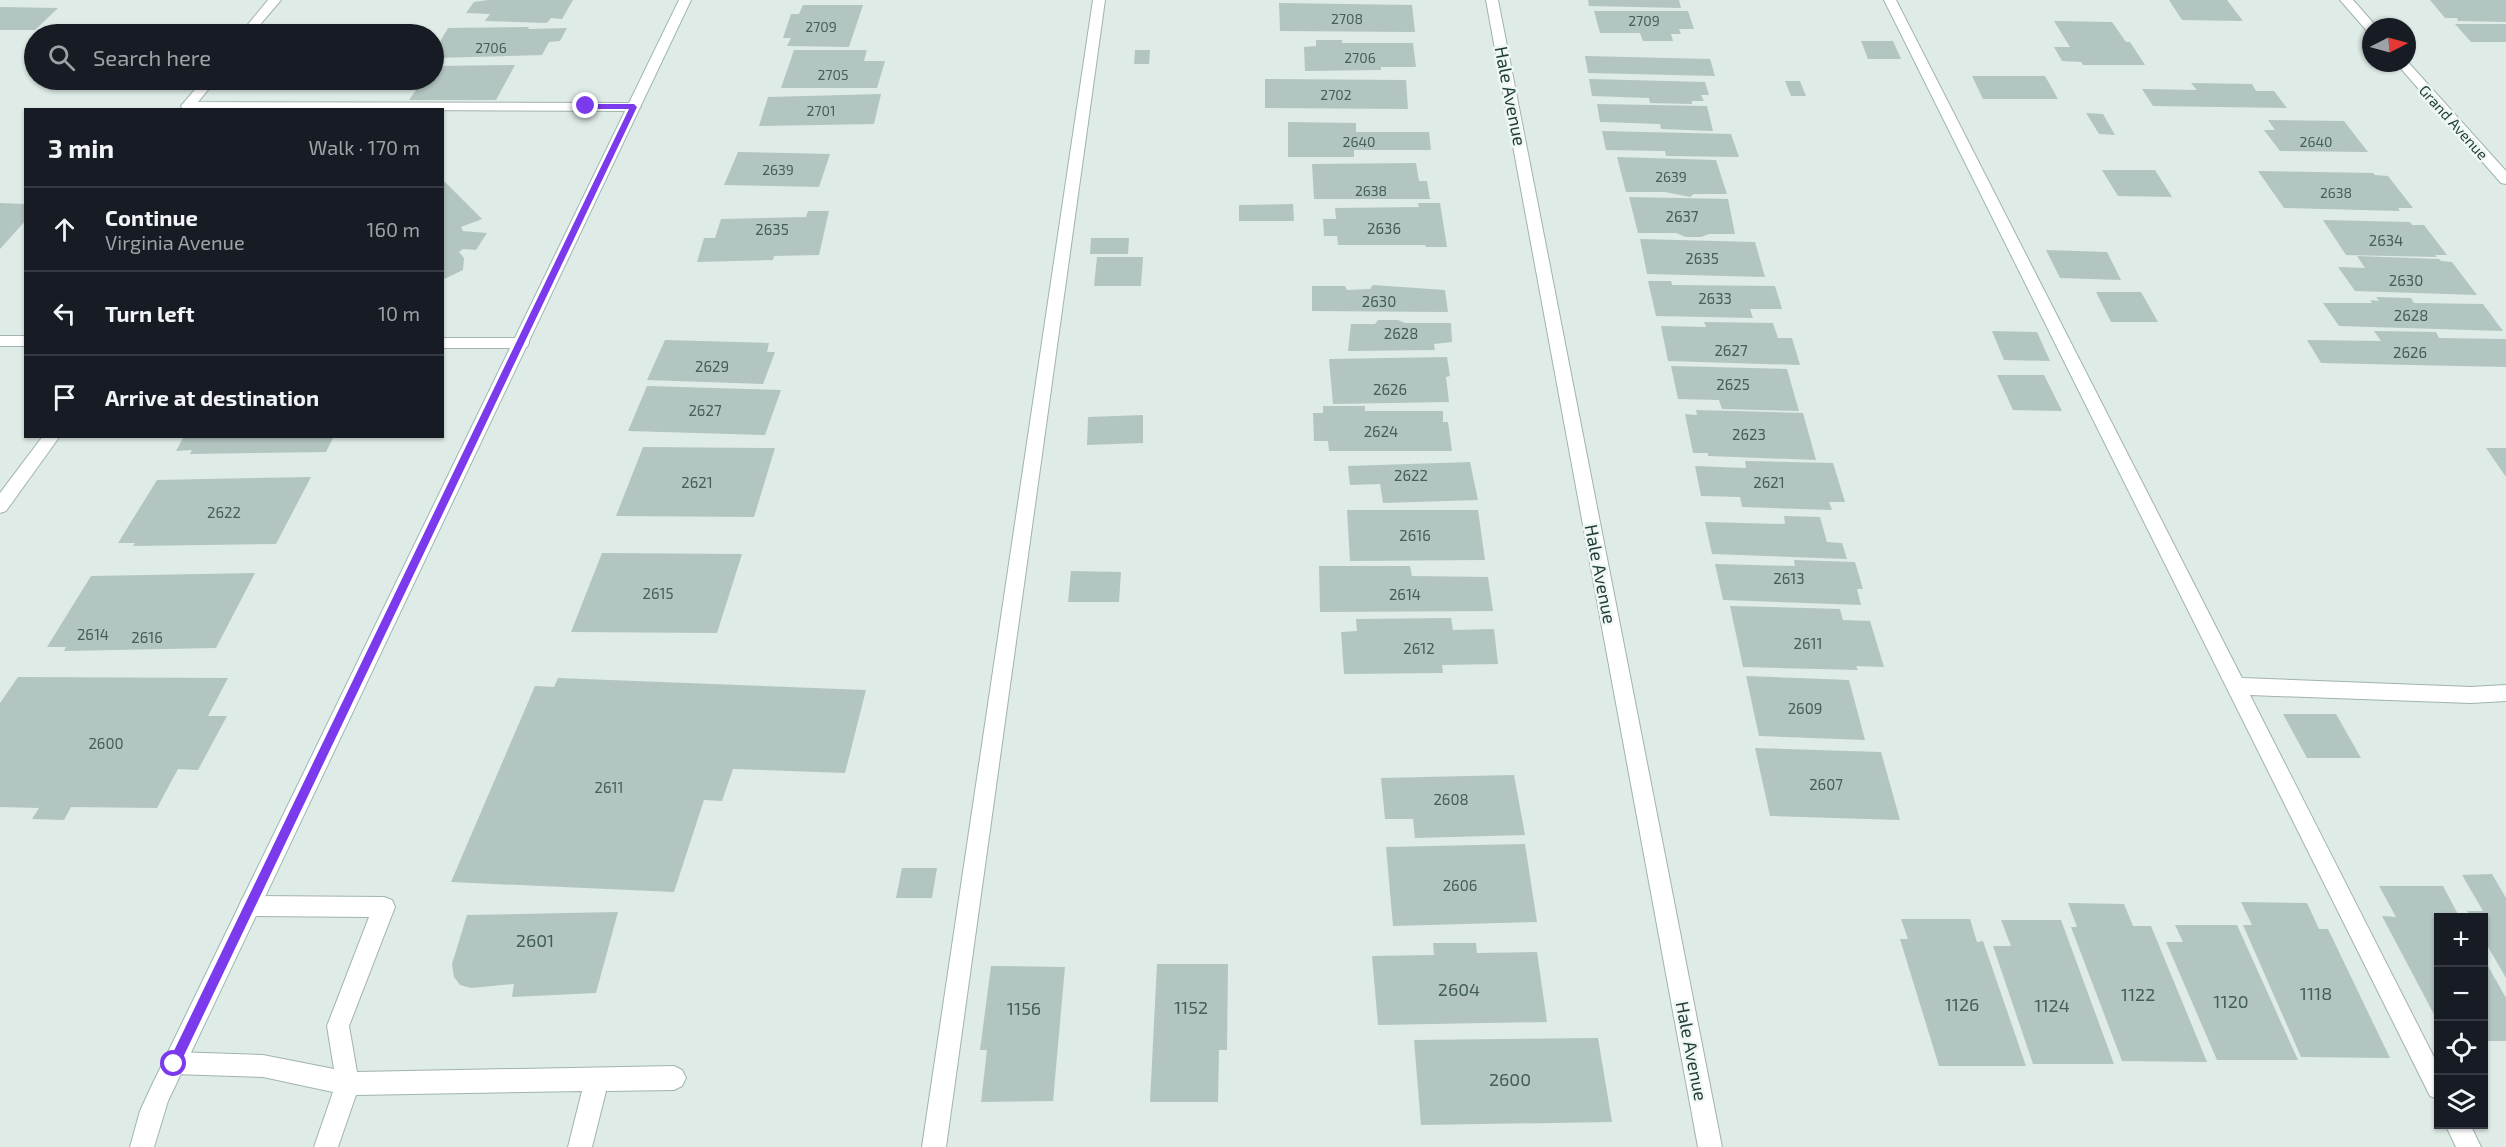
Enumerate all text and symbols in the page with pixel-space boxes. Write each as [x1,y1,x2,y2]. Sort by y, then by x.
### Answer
house number: 2708 [1331,10,1363,27]
house number: 2709 [1628,12,1660,29]
house number: 2709 [805,18,837,35]
north arrow [2362,18,2416,72]
search box [24,24,444,90]
house number: 2706 [475,39,507,56]
icon: search [45,41,78,74]
text: Search here [93,44,211,70]
street label: Hale Avenue [1491,44,1531,148]
house number: 2706 [1344,49,1376,66]
house number: 2705 [818,66,848,83]
street label: Grand Avenue [2416,81,2492,163]
house number: 2702 [1320,86,1352,103]
route end [572,92,598,118]
house number: 2701 [806,102,836,119]
text: 3 min [48,132,114,163]
house number: 2640 [1343,133,1375,150]
house number: 2640 [2300,133,2332,150]
text: Walk · 170 m [309,135,420,159]
house number: 2639 [762,161,794,178]
house number: 2639 [1655,168,1687,185]
house number: 2638 [1355,182,1387,199]
house number: 2638 [2320,184,2352,201]
text: Continue [105,204,198,230]
house number: 2637 [1665,207,1699,225]
icon: ahead [48,213,81,246]
text: 160 m [367,217,420,241]
house number: 2636 [1367,219,1401,237]
house number: 2635 [755,220,789,238]
text: Virginia Avenue [105,230,245,254]
house number: 2634 [2369,231,2403,249]
house number: 2635 [1685,249,1719,267]
house number: 2630 [2389,271,2423,289]
house number: 2633 [1698,289,1732,307]
house number: 2630 [1362,292,1396,310]
icon: left [48,297,81,330]
text: Turn left [105,300,194,326]
text: 10 m [378,301,420,325]
house number: 2628 [2394,306,2428,324]
house number: 2628 [1384,324,1418,342]
house number: 2627 [1714,341,1748,359]
house number: 2626 [2393,343,2427,361]
house number: 2629 [695,357,729,375]
house number: 2625 [1716,375,1750,393]
house number: 2626 [1373,380,1407,398]
icon: arrive [48,381,81,414]
text: Arrive at destination [105,384,319,410]
house number: 2627 [688,401,722,419]
house number: 2624 [1364,422,1398,440]
house number: 2623 [1732,425,1766,443]
house number: 2622 [1394,466,1428,484]
house number: 2621 [681,473,713,491]
house number: 2621 [1753,473,1785,491]
house number: 2622 [207,503,241,521]
street label: Hale Avenue [1581,522,1621,626]
house number: 2616 [1399,526,1431,544]
house number: 2613 [1773,569,1805,587]
house number: 2615 [642,584,674,602]
house number: 2614 [1389,585,1421,603]
house number: 2614 [77,625,109,643]
house number: 2616 [131,628,163,646]
house number: 2611 [1794,634,1822,652]
house number: 2612 [1403,639,1435,657]
house number: 2609 [1788,699,1822,717]
house number: 2600 [88,734,124,752]
house number: 2607 [1809,775,1843,793]
house number: 2611 [595,778,623,796]
house number: 2608 [1433,790,1469,808]
house number: 2606 [1443,876,1477,894]
map controls [2434,913,2488,1129]
button: + [2434,913,2488,967]
house number: 2601 [516,929,554,951]
button: − [2434,967,2488,1021]
house number: 2604 [1438,978,1480,1000]
house number: 1118 [2300,982,2332,1004]
house number: 1122 [2121,983,2155,1005]
house number: 1120 [2213,990,2249,1012]
house number: 1126 [1945,993,1979,1015]
house number: 1124 [2034,994,2070,1016]
house number: 1152 [1174,996,1208,1018]
house number: 1156 [1007,997,1041,1019]
street label: Hale Avenue [1672,999,1712,1103]
button: locate [2434,1021,2488,1075]
route start [160,1050,186,1076]
house number: 2600 [1489,1068,1531,1090]
button: layers [2434,1075,2488,1129]

